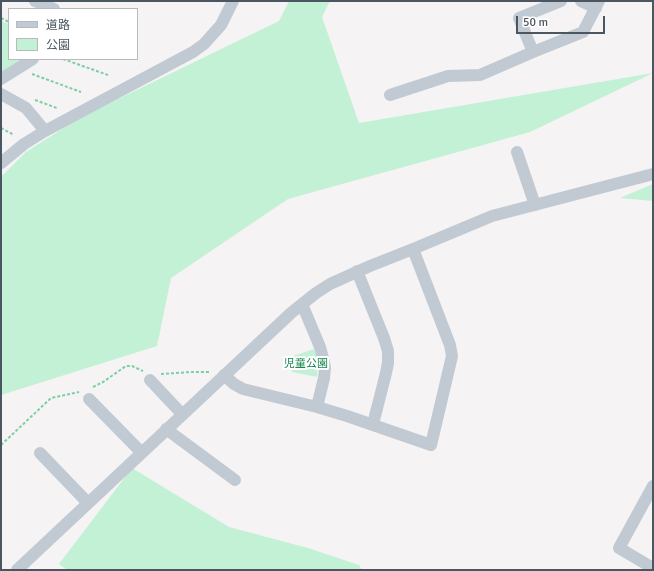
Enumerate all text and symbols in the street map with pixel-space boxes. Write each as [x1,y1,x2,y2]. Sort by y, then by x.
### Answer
legend [8,8,138,60]
scale bar [518,8,607,34]
text: 50 m [523,15,548,30]
text: 道路 [46,18,70,33]
text: 公園 [46,38,70,53]
park label: 児童公園 [284,357,328,371]

